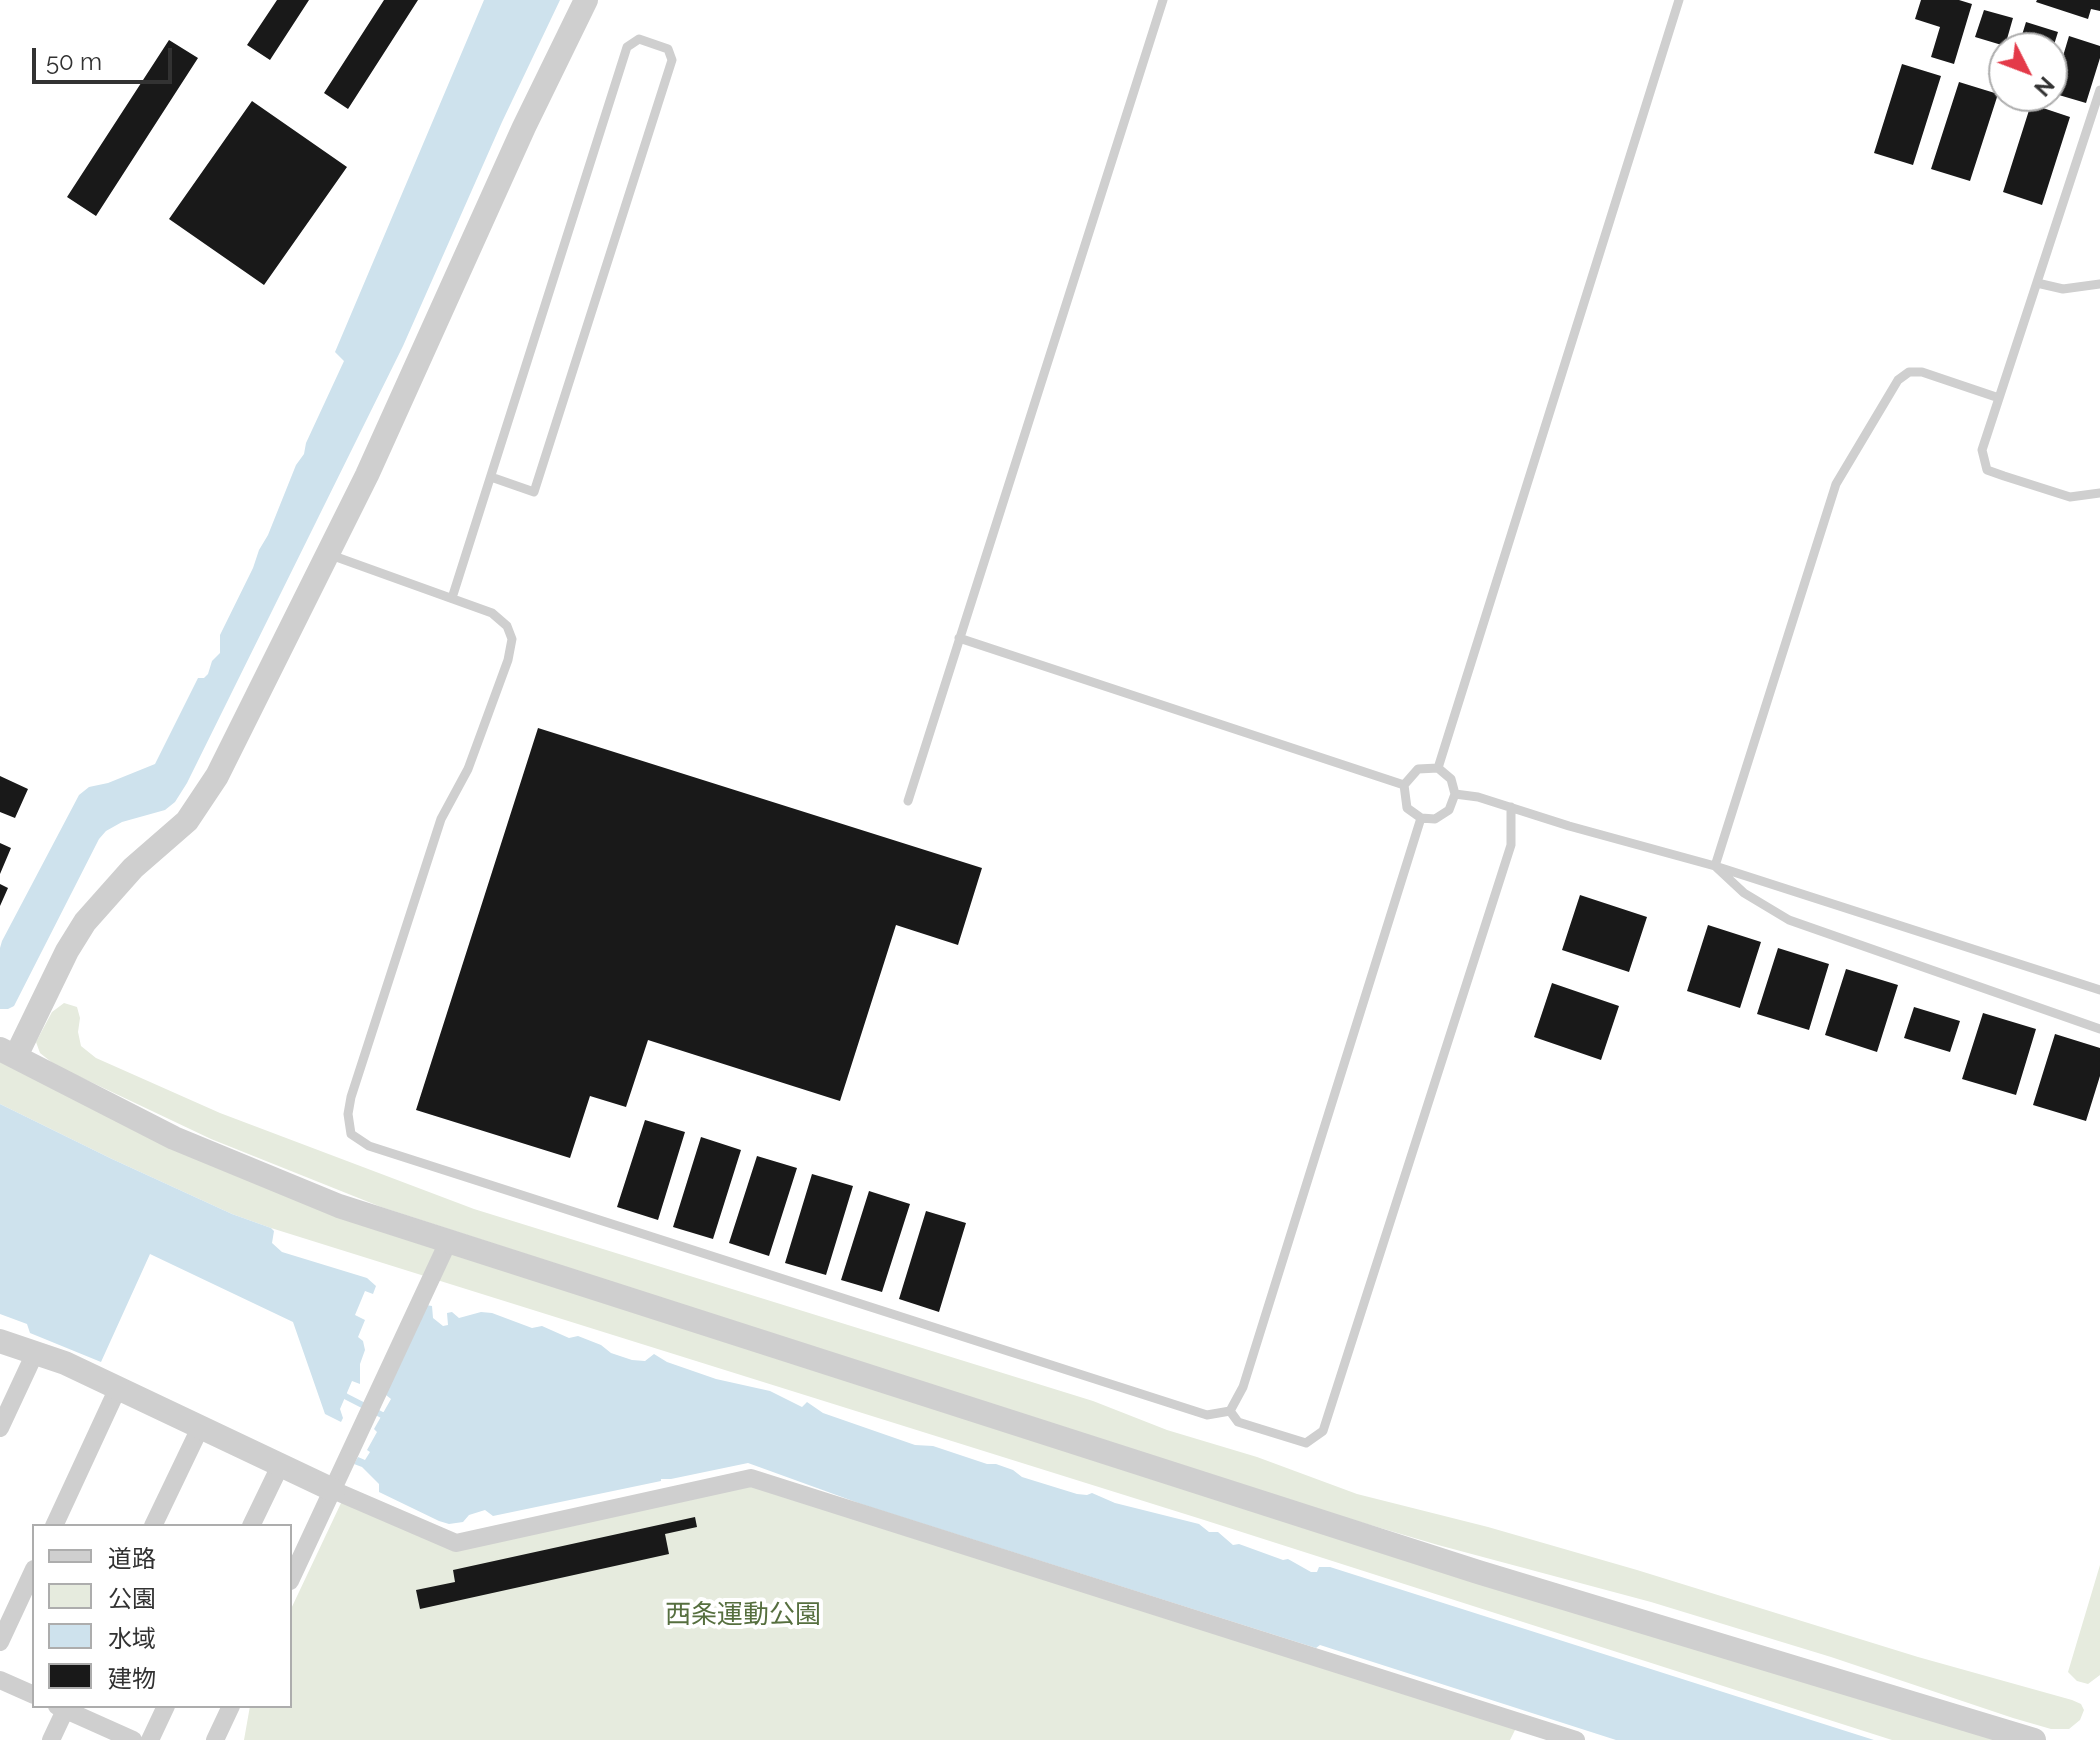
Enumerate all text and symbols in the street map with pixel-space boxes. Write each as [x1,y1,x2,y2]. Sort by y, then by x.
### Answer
scale bar [36,32,176,82]
north arrow [1988,32,2068,112]
text: 50 m [46,47,102,76]
text: N [2029,72,2060,102]
legend [32,1524,292,1708]
text: 道路 [108,1544,156,1573]
text: 公園 [108,1584,156,1613]
park label: 西条運動公園 [665,1599,821,1631]
text: 水域 [108,1624,156,1653]
text: 建物 [108,1664,156,1693]

